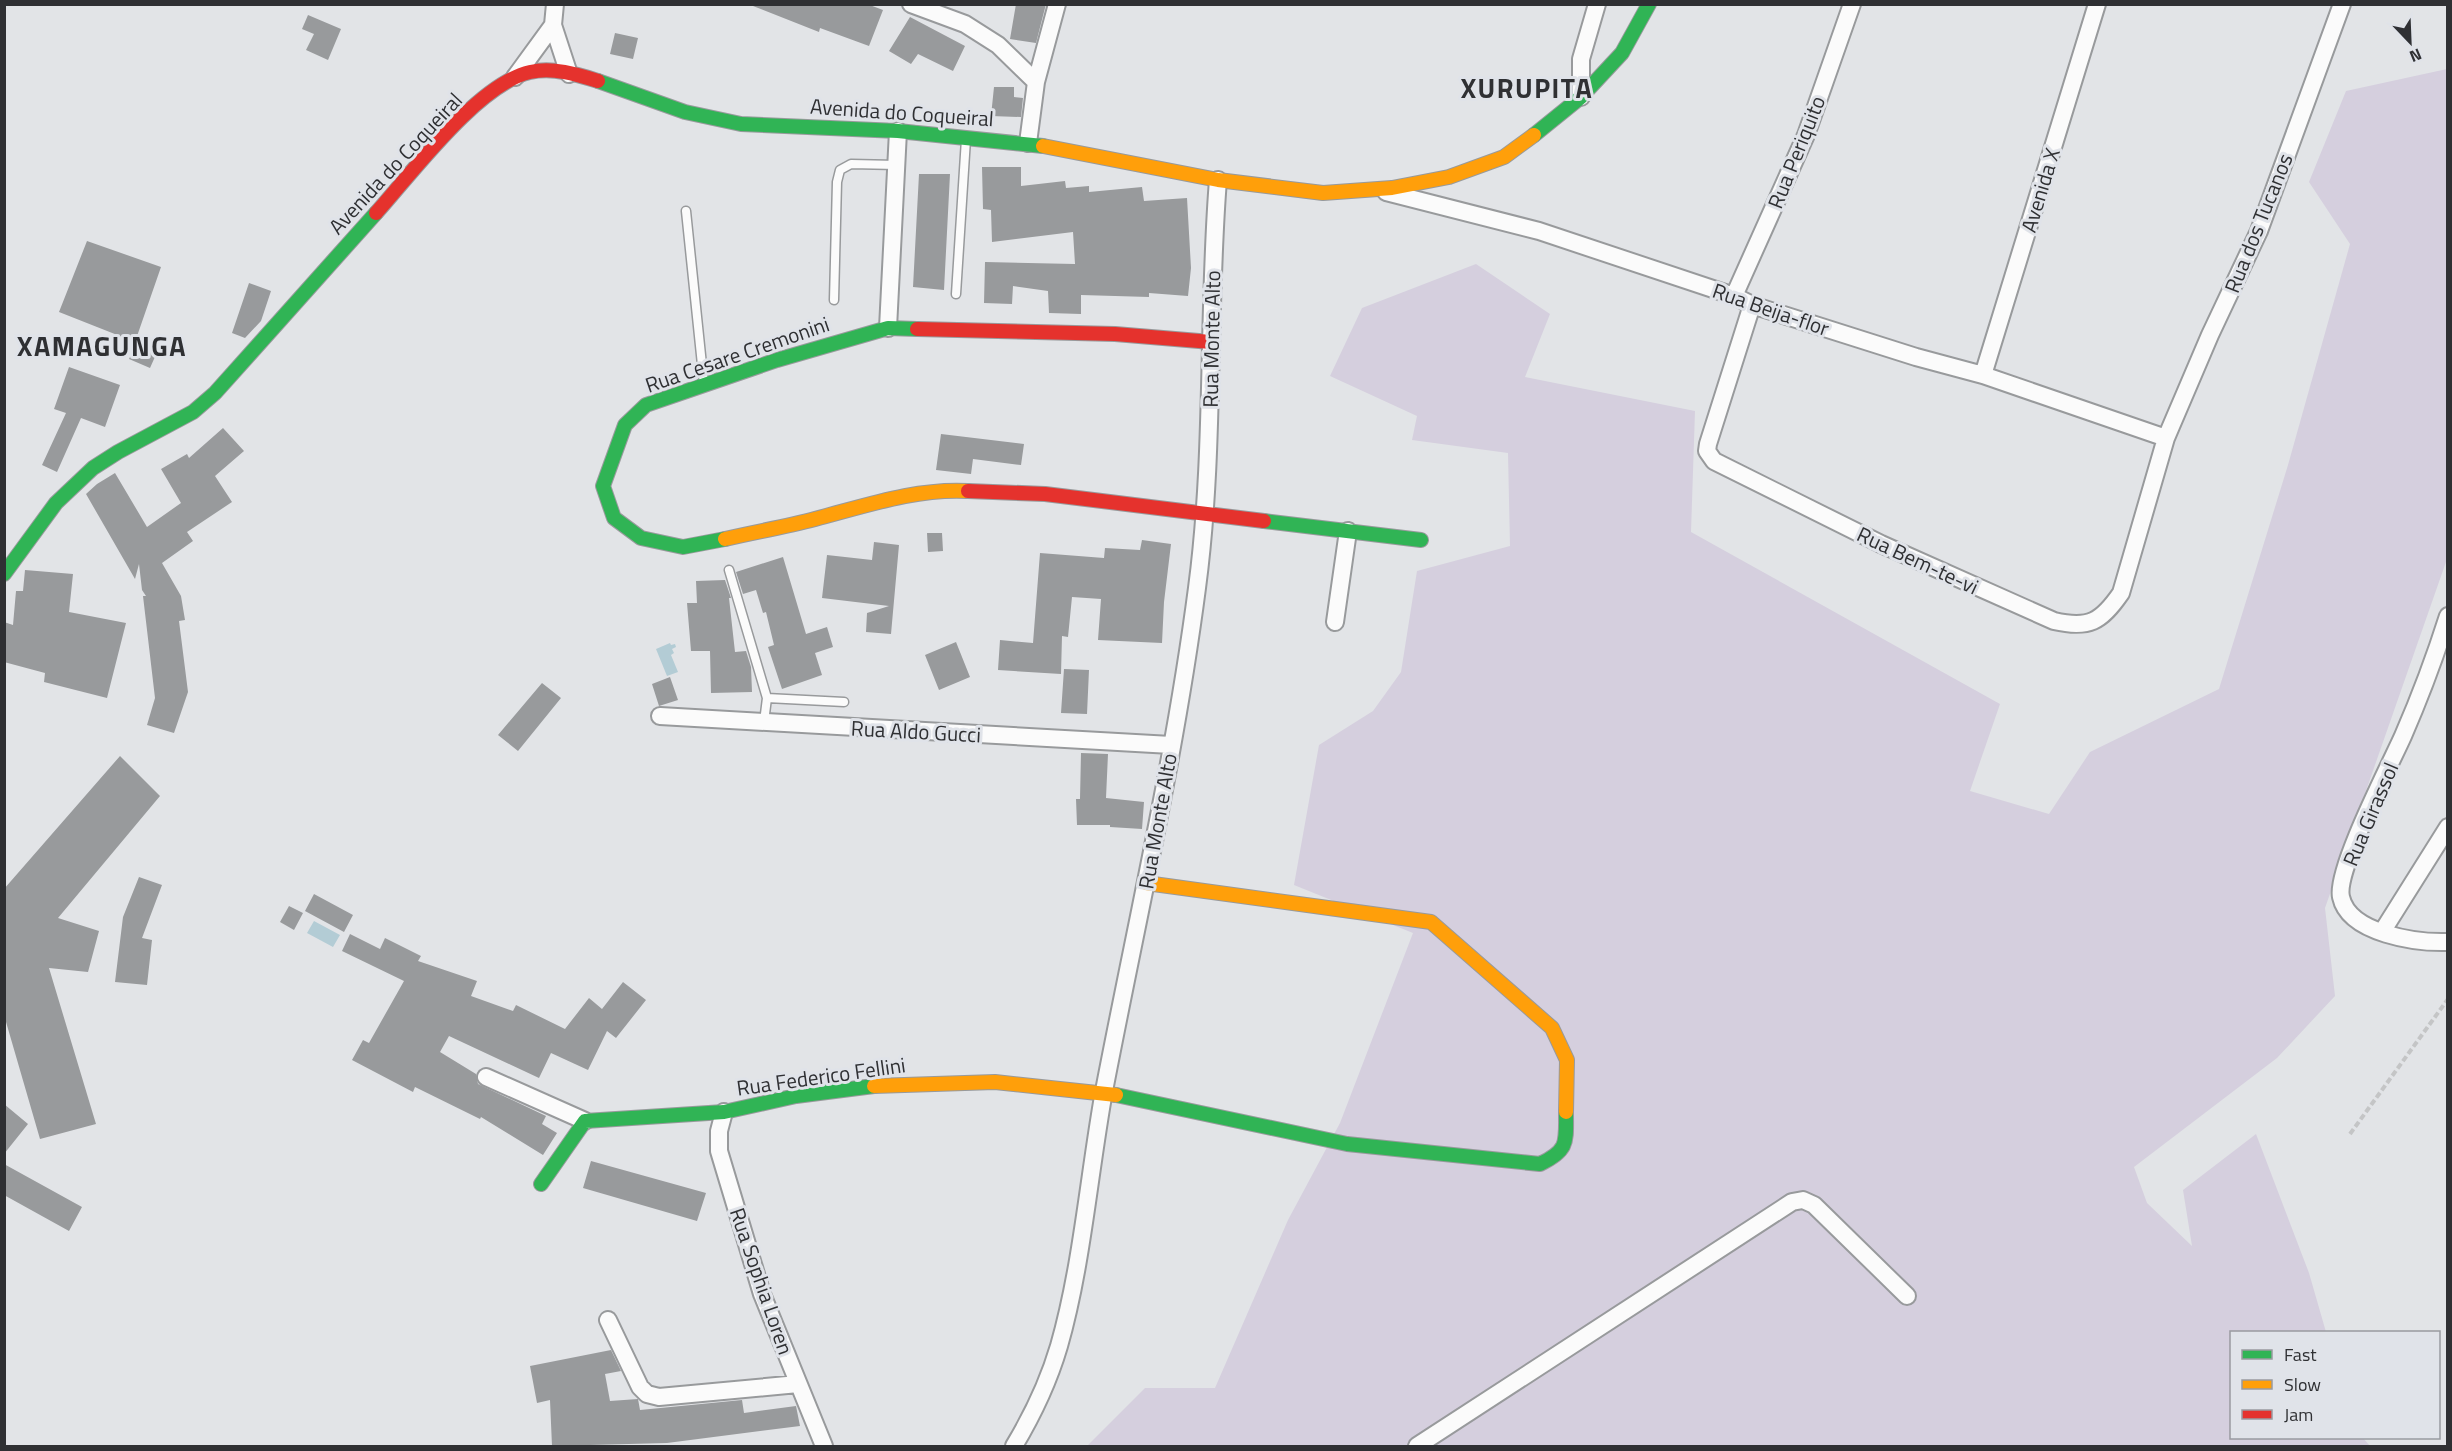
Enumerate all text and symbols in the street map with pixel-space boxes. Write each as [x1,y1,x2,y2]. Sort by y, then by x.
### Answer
north arrow [2380,12,2440,72]
text: N [2406,43,2426,69]
district label: XURUPITA [1461,67,1593,108]
street label: Avenida do Coqueiral [321,85,469,241]
street label: Avenida do Coqueiral [809,90,995,134]
street label: Rua Periquito [1759,91,1833,213]
street label: Avenida X [2012,144,2068,236]
street label: Rua dos Tucanos [2215,148,2301,298]
street label: Rua Monte Alto [1194,270,1228,408]
street label: Rua Beija-flor [1708,274,1834,344]
street label: Rua Cesare Cremonini [641,307,833,401]
district label: XAMAGUNGA [17,325,187,366]
street label: Rua Bem-te-vi [1852,518,1984,602]
street label: Rua Aldo Gucci [850,712,982,750]
street label: Rua Monte Alto [1129,751,1185,891]
street label: Rua Girassol [2334,757,2406,871]
street label: Rua Federico Fellini [734,1048,908,1104]
street label: Rua Sophia Loren [722,1203,802,1359]
legend [2230,1331,2440,1439]
text: Fast [2284,1341,2317,1368]
text: Slow [2284,1371,2321,1398]
text: Jam [2284,1401,2313,1428]

